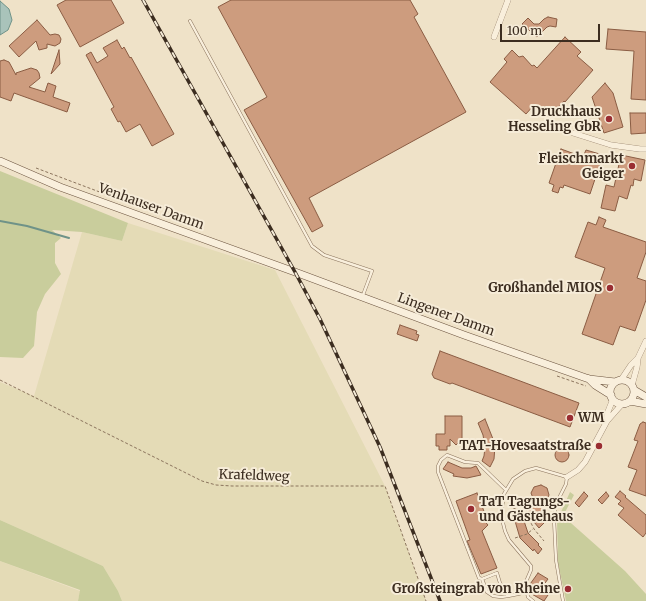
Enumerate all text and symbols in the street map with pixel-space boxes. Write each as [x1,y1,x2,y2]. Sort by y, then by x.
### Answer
scale bar [502,16,602,42]
text: 100 m [507,23,542,38]
place label: Druckhaus Hesseling GbR [508,104,601,135]
marker: Druckhaus Hesseling GbR [604,114,614,124]
place label: Fleischmarkt Geiger [539,151,624,182]
marker: Fleischmarkt Geiger [627,161,637,171]
street label: Venhauser Damm [96,181,206,233]
place label: Großhandel MIOS [488,280,602,296]
marker: Großhandel MIOS [605,283,615,293]
street label: Lingener Damm [395,290,497,340]
place label: WM [578,410,604,426]
marker: WM [565,413,575,423]
place label: TAT-Hovesaatstraße [459,438,591,454]
marker: TAT-Hovesaatstraße [594,441,604,451]
street label: Krafeldweg [218,467,290,485]
place label: TaT Tagungs- und Gästehaus [479,494,573,525]
marker: TaT Tagungs- und Gästehaus [466,504,476,514]
place label: Großsteingrab von Rheine [392,581,560,597]
marker: Großsteingrab von Rheine [563,584,573,594]

